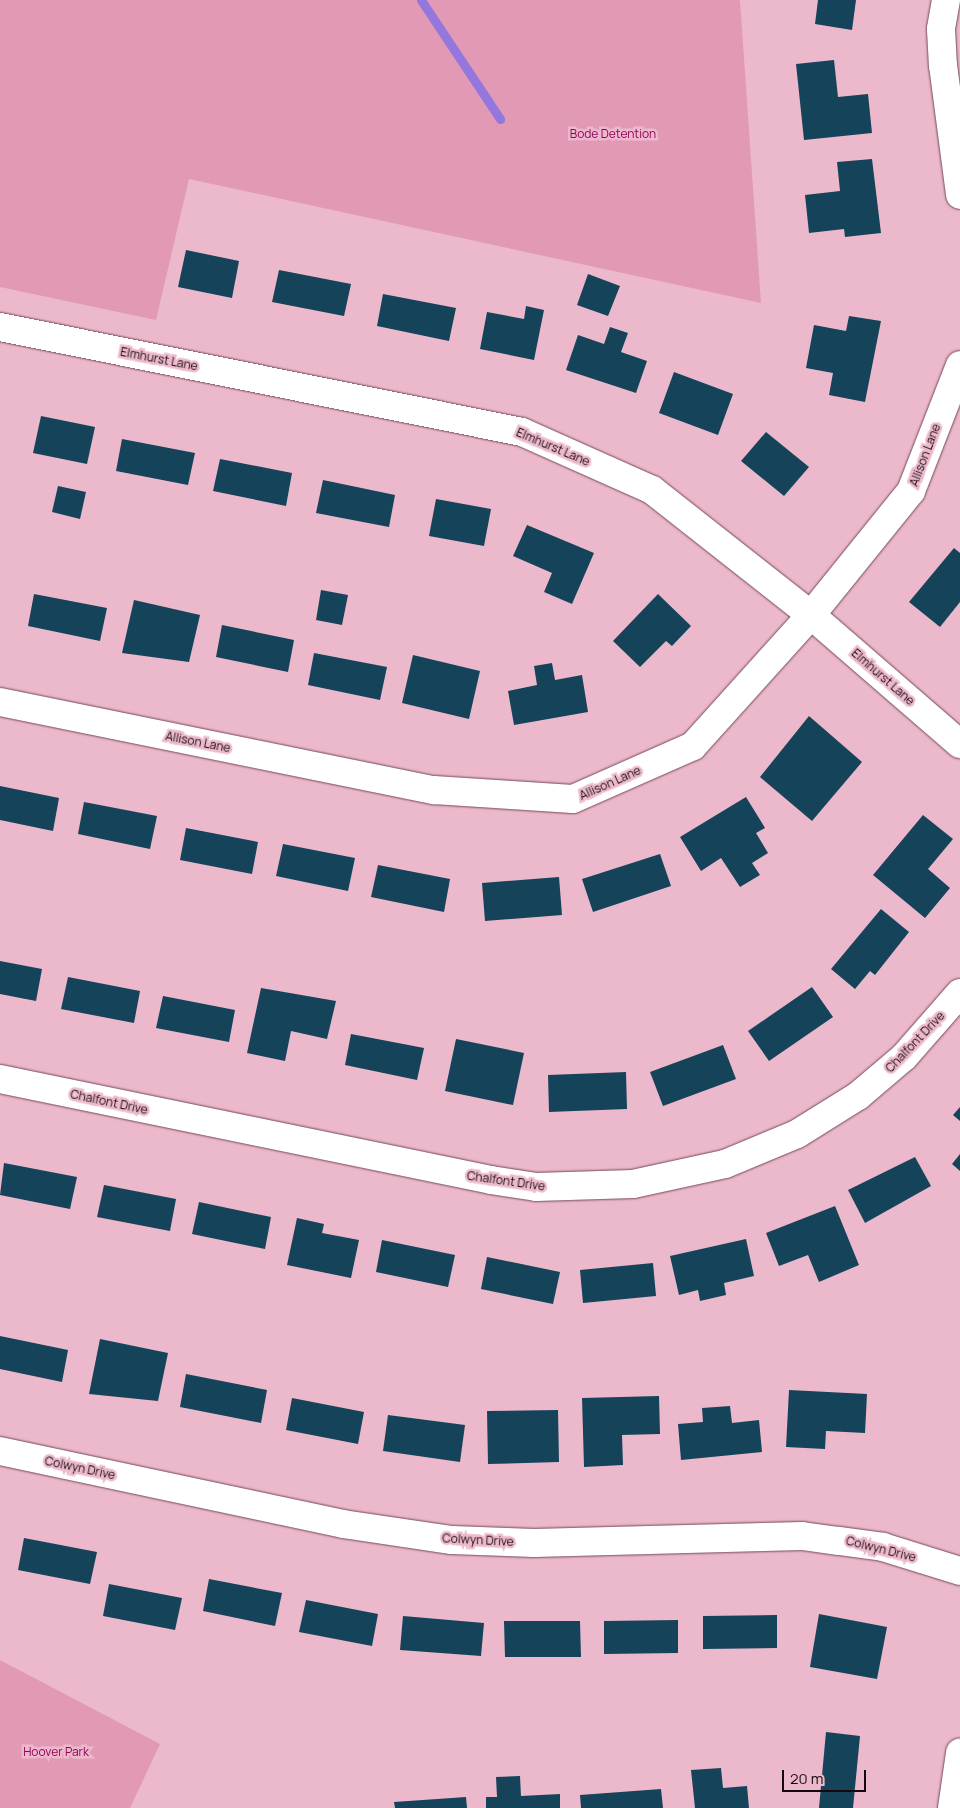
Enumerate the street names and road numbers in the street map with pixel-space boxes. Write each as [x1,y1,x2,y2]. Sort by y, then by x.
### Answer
street label: Elmhurst Lane [119,344,199,374]
street label: Allison Lane [906,422,944,488]
street label: Elmhurst Lane [514,425,592,469]
street label: Elmhurst Lane [849,646,917,708]
street label: Allison Lane [164,729,232,755]
street label: Allison Lane [577,763,643,803]
street label: Chalfont Drive [882,1009,948,1075]
street label: Chalfont Drive [69,1087,149,1117]
street label: Chalfont Drive [466,1168,546,1194]
street label: Colwyn Drive [44,1454,116,1482]
street label: Colwyn Drive [442,1531,514,1549]
street label: Colwyn Drive [845,1533,917,1565]

